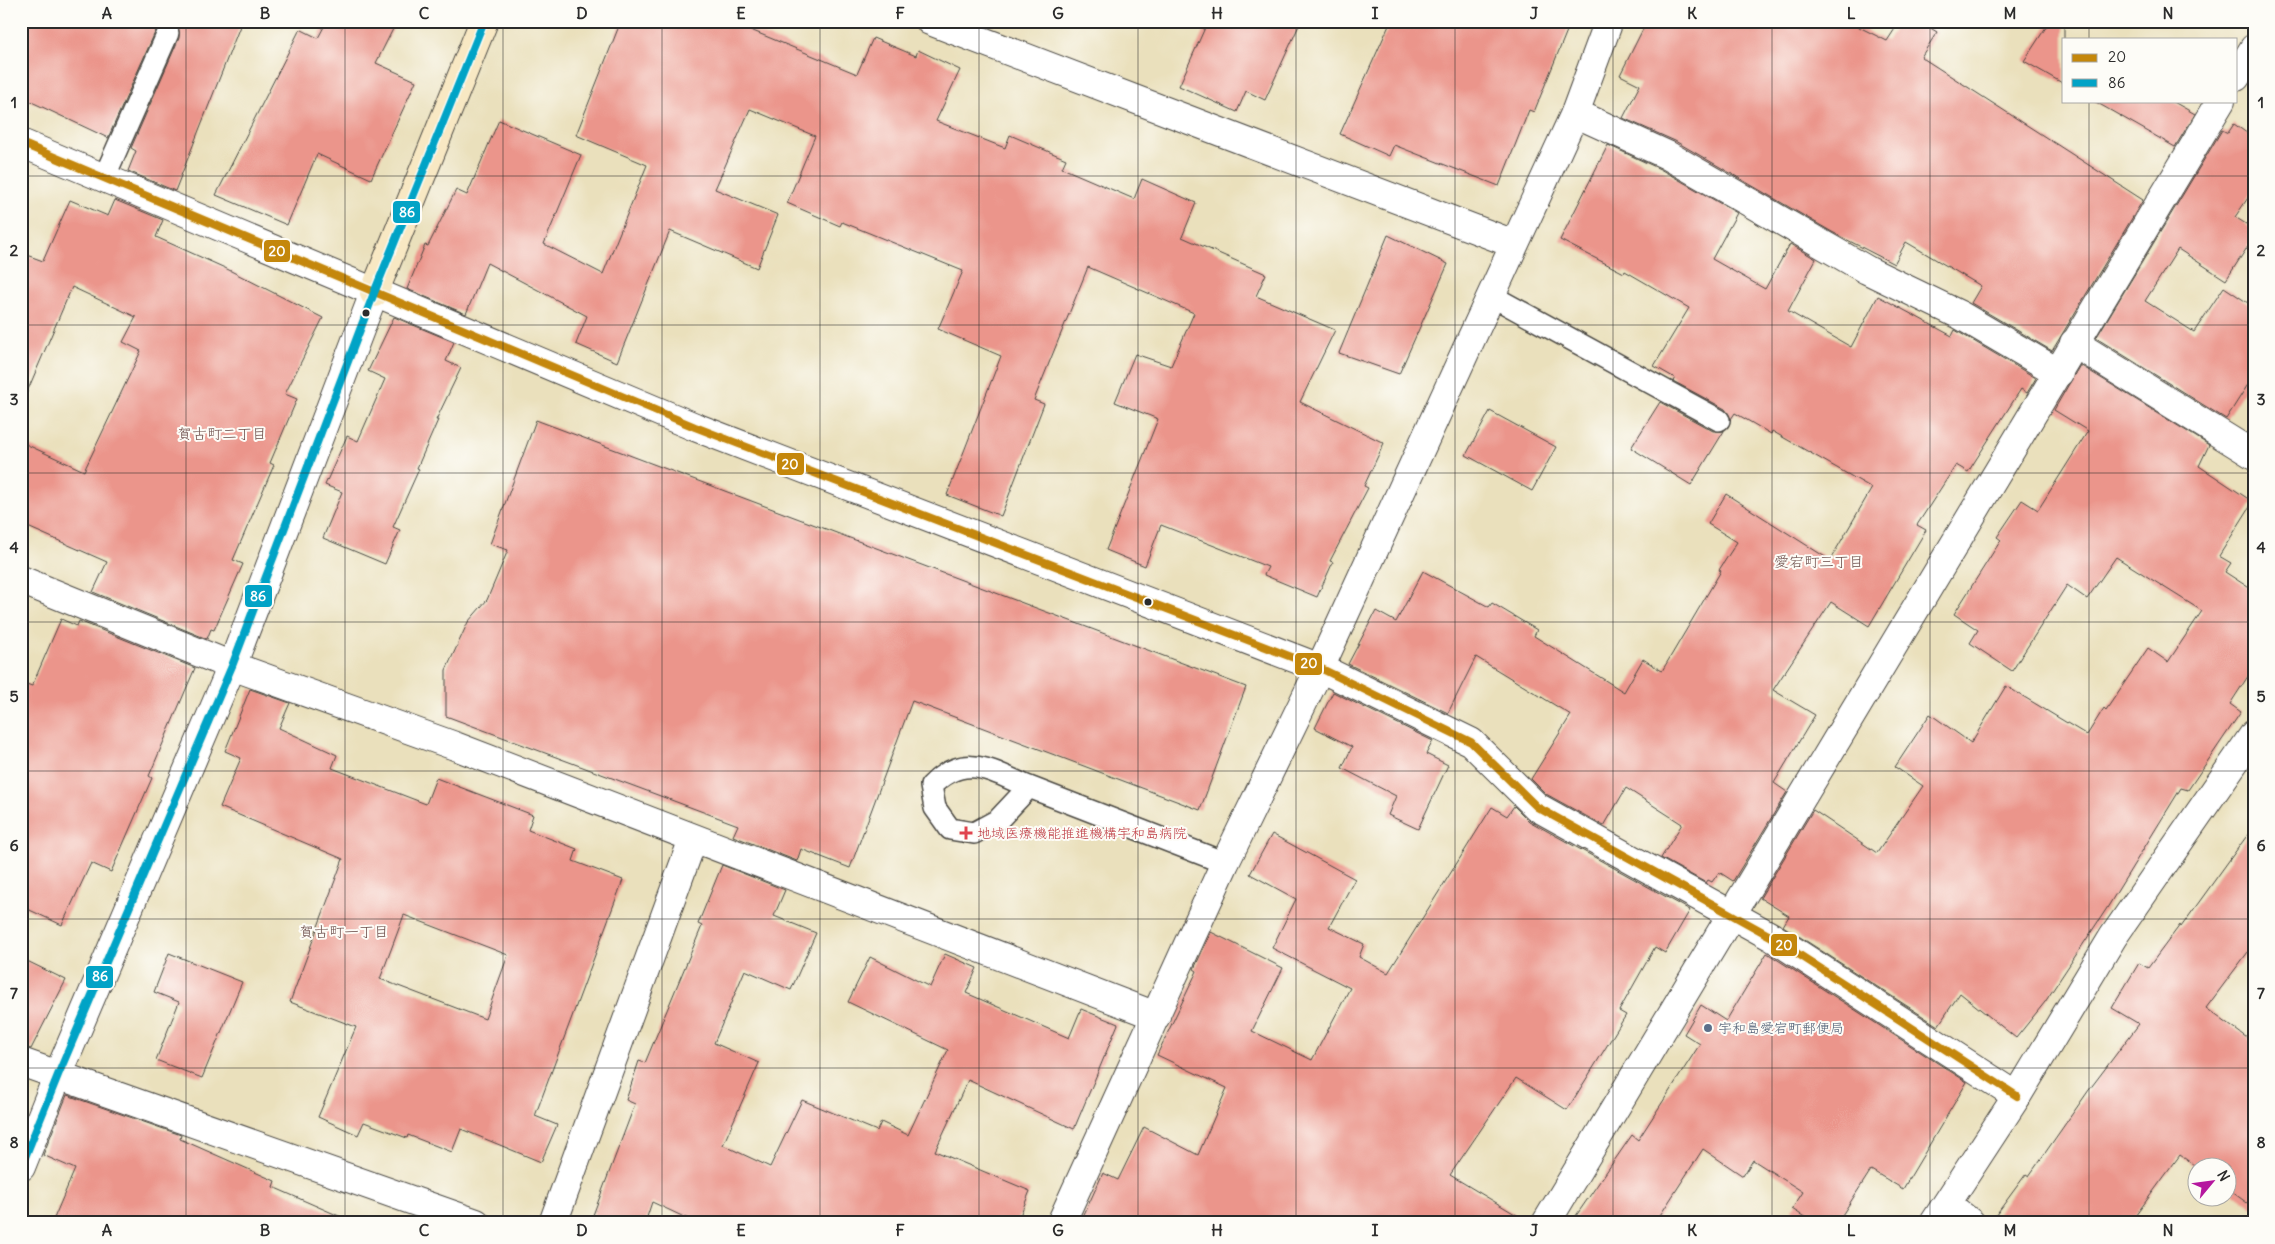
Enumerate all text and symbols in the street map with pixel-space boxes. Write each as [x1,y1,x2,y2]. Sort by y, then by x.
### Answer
text: A [102,3,112,23]
text: B [260,3,271,23]
text: C [419,3,430,23]
text: D [576,3,588,23]
text: E [736,3,746,23]
text: F [895,3,905,23]
text: G [1052,3,1064,23]
text: H [1211,3,1223,23]
text: I [1372,3,1379,23]
text: J [1530,3,1539,23]
text: K [1687,3,1697,23]
text: L [1847,3,1856,23]
text: M [2004,3,2017,23]
text: N [2162,3,2174,23]
legend [2062,38,2238,102]
text: 20 [2108,47,2126,66]
text: 86 [2108,73,2125,92]
text: 1 [11,92,17,112]
text: 1 [2258,92,2264,112]
line badge: 86 [392,200,421,224]
text: 86 [399,203,415,221]
line badge: 20 [263,239,291,263]
text: 2 [10,240,19,260]
text: 2 [2257,240,2266,260]
text: 20 [269,242,285,260]
unlabelled marker [361,308,371,318]
text: 3 [9,389,19,409]
text: 3 [2256,389,2266,409]
district label: 賀古町二丁目 [177,424,267,443]
line badge: 20 [776,452,805,476]
text: 20 [782,455,798,473]
text: 4 [9,537,19,557]
text: 4 [2256,537,2266,557]
district label: 愛宕町三丁目 [1774,552,1864,571]
line badge: 86 [244,584,273,608]
text: 86 [250,587,266,605]
unlabelled marker [1143,597,1153,607]
line badge: 20 [1294,652,1323,676]
text: 20 [1301,654,1317,672]
text: 5 [9,686,19,706]
text: 5 [2256,686,2266,706]
place label: 地域医療機能推進機構宇和島病院 [977,824,1187,842]
marker: 地域医療機能推進機構宇和島病院 [959,826,973,840]
text: 6 [9,835,19,855]
text: 6 [2256,835,2266,855]
district label: 賀古町一丁目 [299,922,389,941]
line badge: 20 [1770,933,1798,957]
text: 20 [1776,936,1792,954]
line badge: 86 [85,965,114,989]
text: 86 [92,967,108,985]
text: 7 [10,983,18,1003]
text: 7 [2257,983,2265,1003]
place label: 宇和島愛宕町郵便局 [1718,1019,1844,1037]
marker: 宇和島愛宕町郵便局 [1702,1022,1714,1034]
text: 8 [9,1132,19,1152]
text: 8 [2256,1132,2266,1152]
north arrow [2188,1156,2238,1206]
text: N [2213,1167,2234,1184]
text: A [102,1220,112,1240]
text: B [260,1220,271,1240]
text: C [419,1220,430,1240]
text: D [576,1220,588,1240]
text: E [736,1220,746,1240]
text: F [895,1220,905,1240]
text: G [1052,1220,1064,1240]
text: H [1211,1220,1223,1240]
text: I [1372,1220,1379,1240]
text: J [1530,1220,1539,1240]
text: K [1687,1220,1697,1240]
text: L [1847,1220,1856,1240]
text: M [2004,1220,2017,1240]
text: N [2162,1220,2174,1240]

